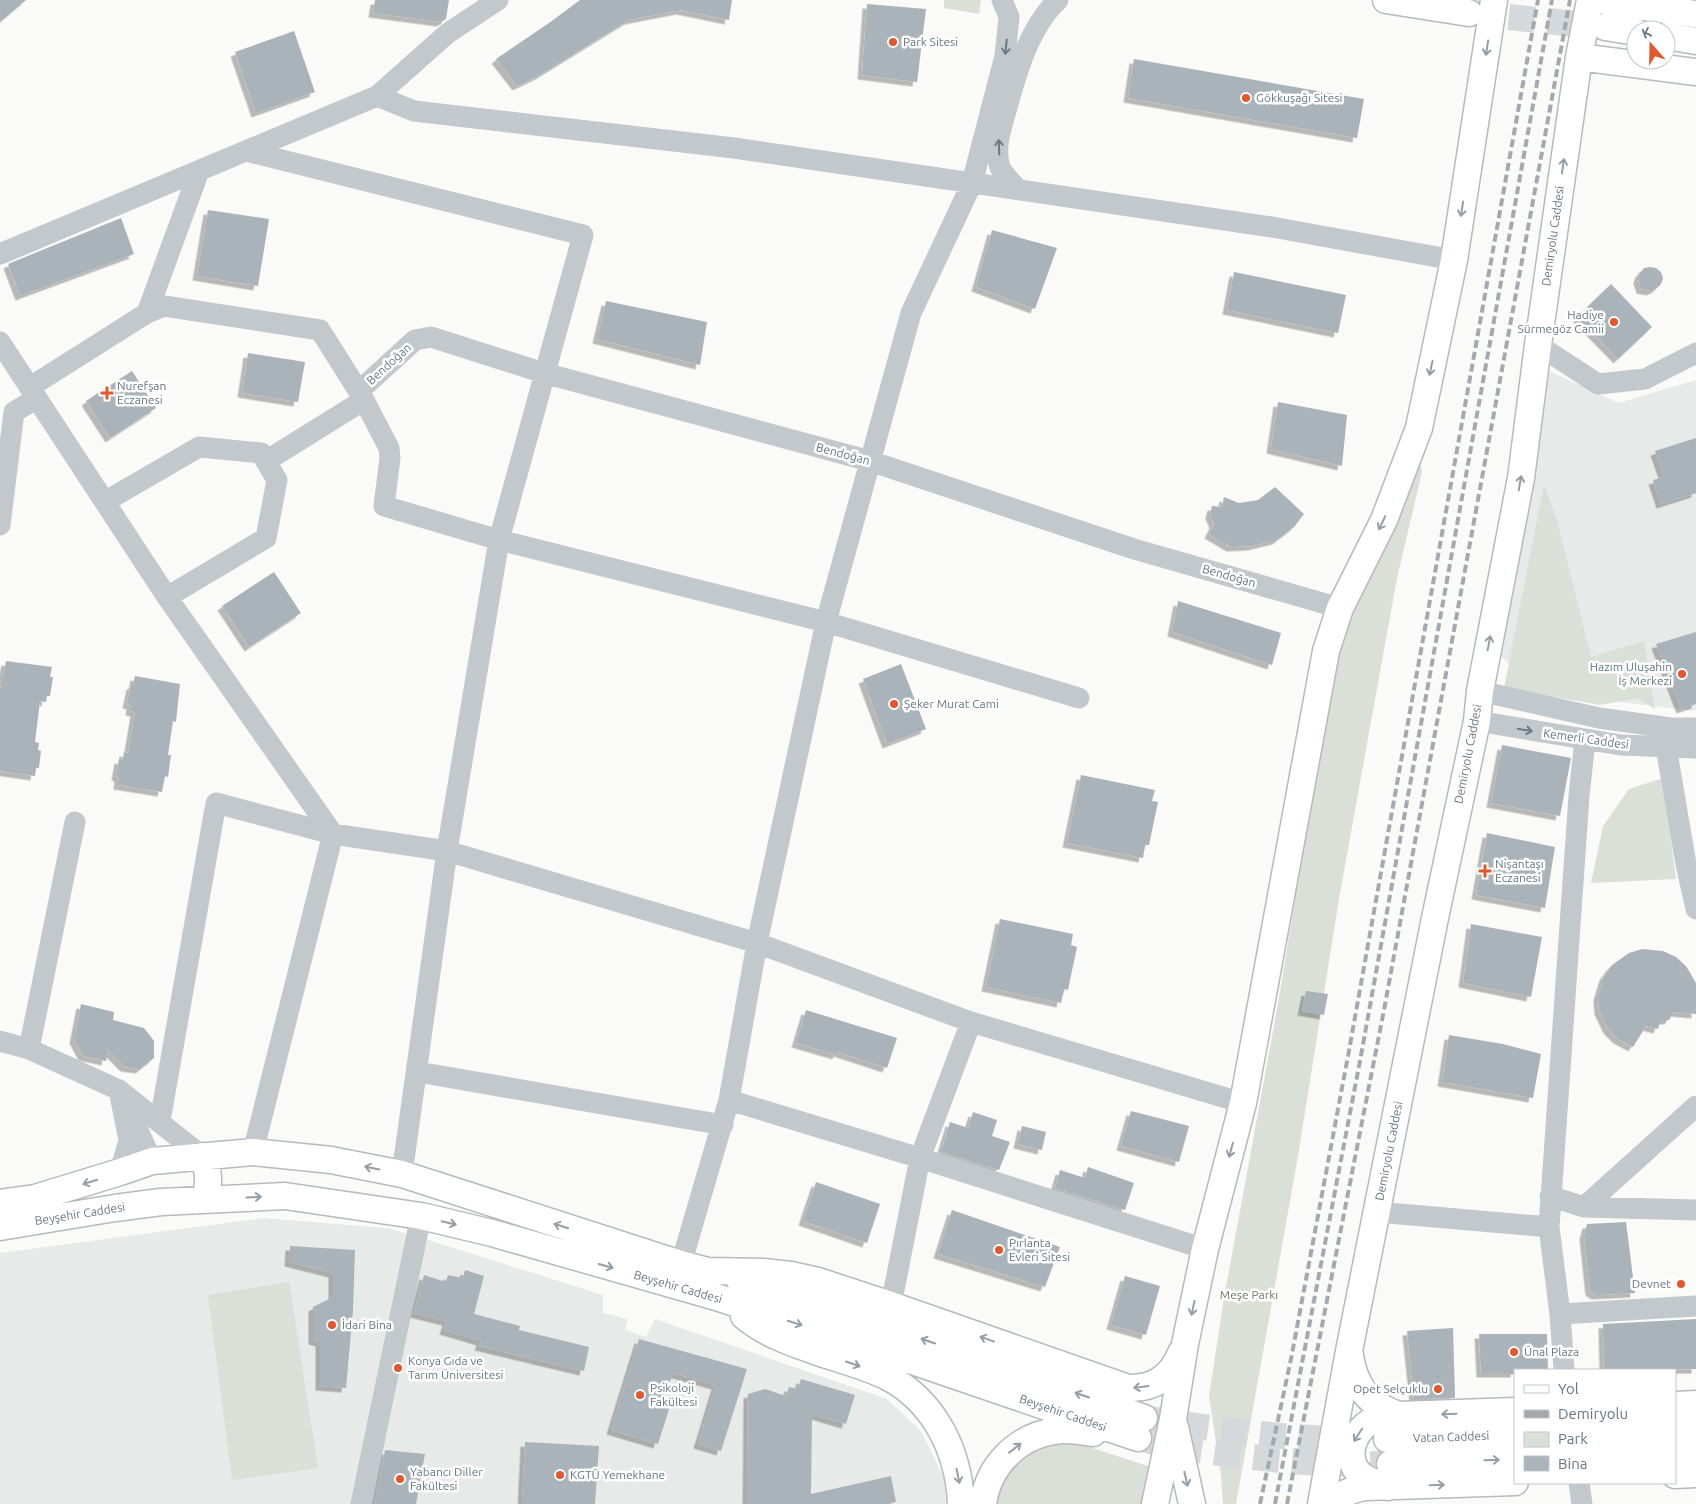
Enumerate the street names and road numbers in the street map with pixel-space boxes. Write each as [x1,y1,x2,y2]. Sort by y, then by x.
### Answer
street label: Demiryolu Caddesi [1539,185,1566,287]
street label: Bendoğan [364,340,413,387]
street label: Bendoğan [815,440,871,467]
street label: Bendoğan [1201,562,1257,589]
street label: Demiryolu Caddesi [1451,703,1484,805]
street label: Kemerli Caddesi [1542,726,1630,751]
street label: Demiryolu Caddesi [1372,1100,1405,1202]
street label: Beyşehir Caddesi [34,1200,126,1227]
street label: Beyşehir Caddesi [632,1268,724,1305]
street label: Beyşehir Caddesi [1018,1392,1108,1434]
street label: Vatan Caddesi [1413,1429,1489,1444]

